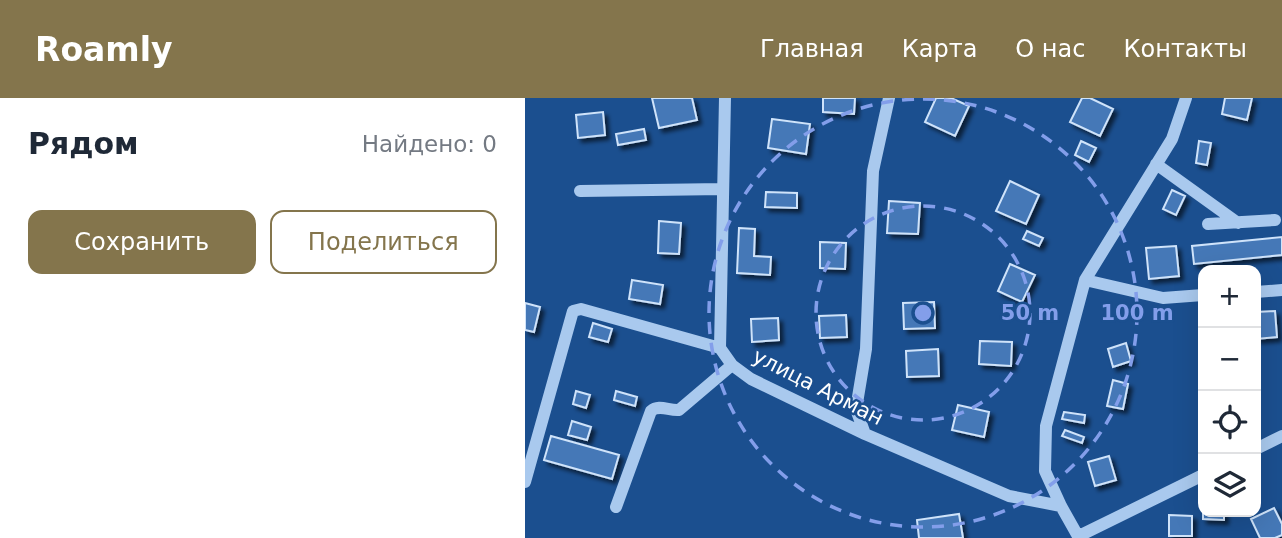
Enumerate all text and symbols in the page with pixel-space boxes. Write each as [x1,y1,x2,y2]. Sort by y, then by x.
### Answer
text: Roamly [35,30,173,69]
text: Главная [760,35,864,63]
text: Карта [902,35,977,63]
text: О нас [1015,35,1085,63]
text: Контакты [1123,35,1247,63]
text: Рядом [28,126,139,161]
text: Найдено: 0 [362,131,497,157]
button: Сохранить [28,210,256,274]
button: Поделиться [270,210,497,274]
map controls [1198,265,1261,517]
button: + [1198,265,1261,328]
centre of rings [911,301,935,325]
text: 50 m [1001,301,1059,325]
text: 100 m [1100,301,1174,325]
button: − [1198,328,1261,391]
street label: улица Арман [749,344,887,430]
button: locate [1198,391,1261,454]
button: layers [1198,454,1261,517]

